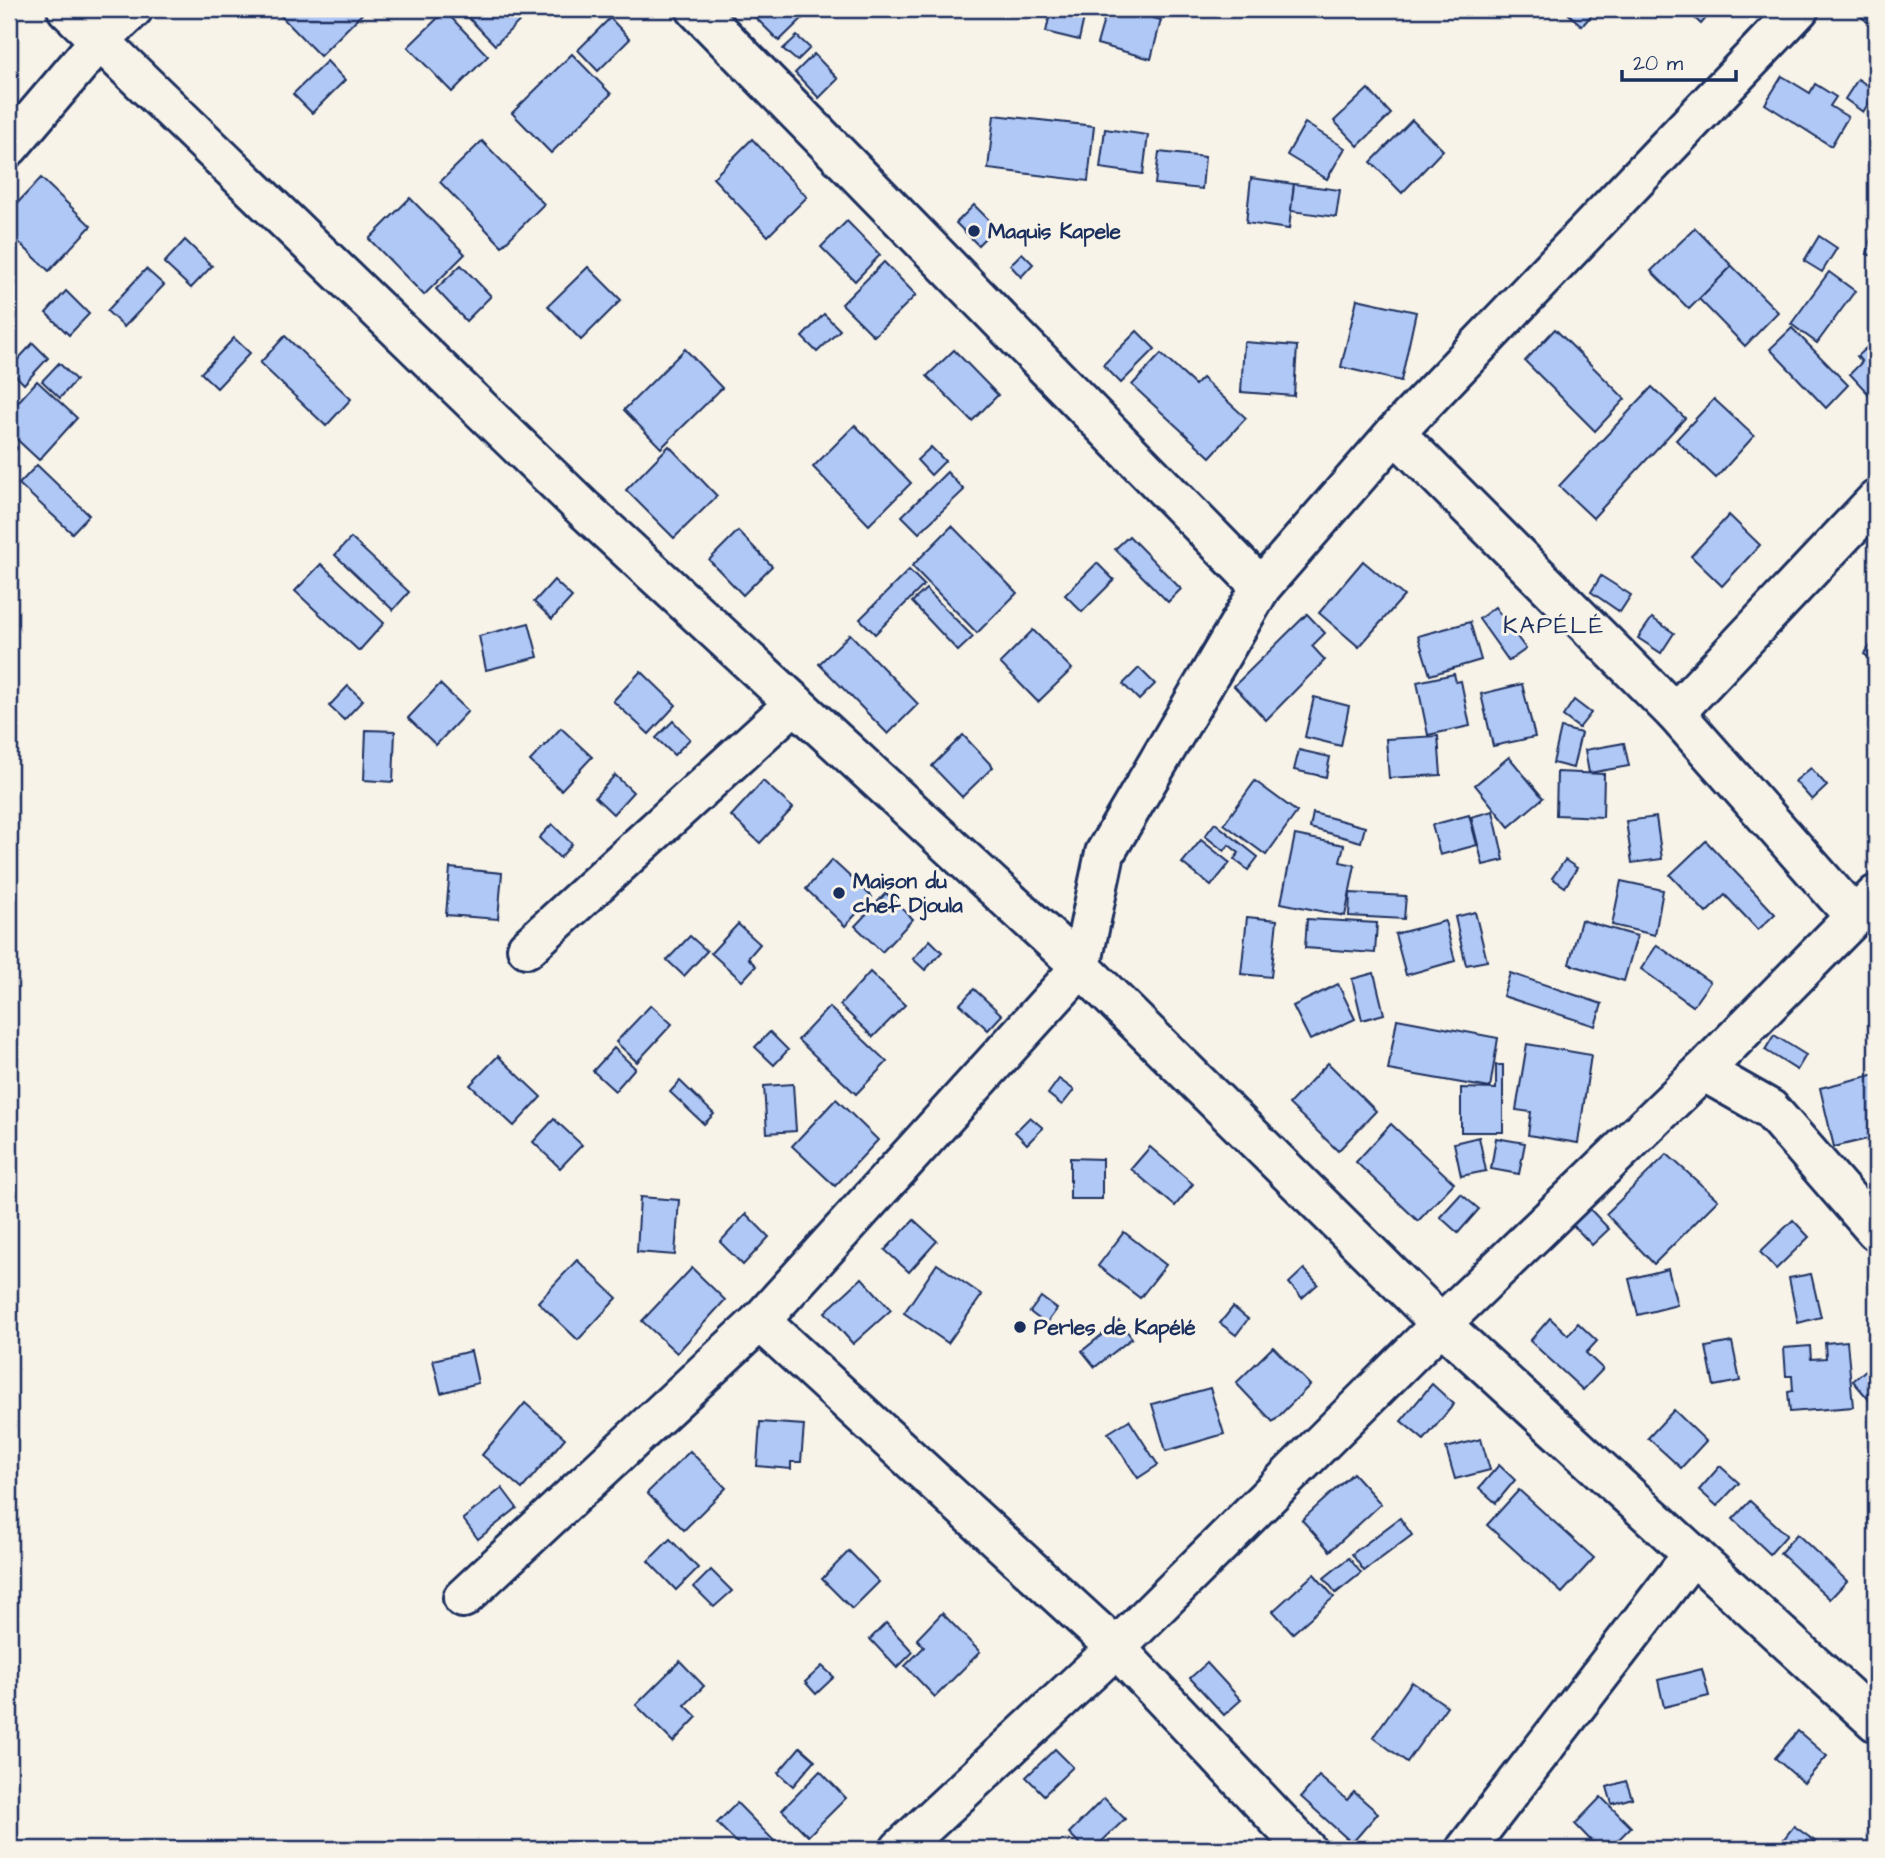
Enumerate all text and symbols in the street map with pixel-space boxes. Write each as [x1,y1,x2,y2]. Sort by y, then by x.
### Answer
scale bar [1622,38,1736,82]
text: 20 m [1633,49,1684,78]
place label: Maquis Kapele [988,217,1121,247]
marker: Maquis Kapele [966,223,982,239]
district label: KAPÉLÉ [1503,609,1605,643]
place label: Maison du chef Djoula [853,867,963,921]
marker: Maison du chef Djoula [831,885,847,901]
place label: Perles de Kapélé [1034,1313,1196,1343]
marker: Perles de Kapélé [1012,1319,1028,1335]

